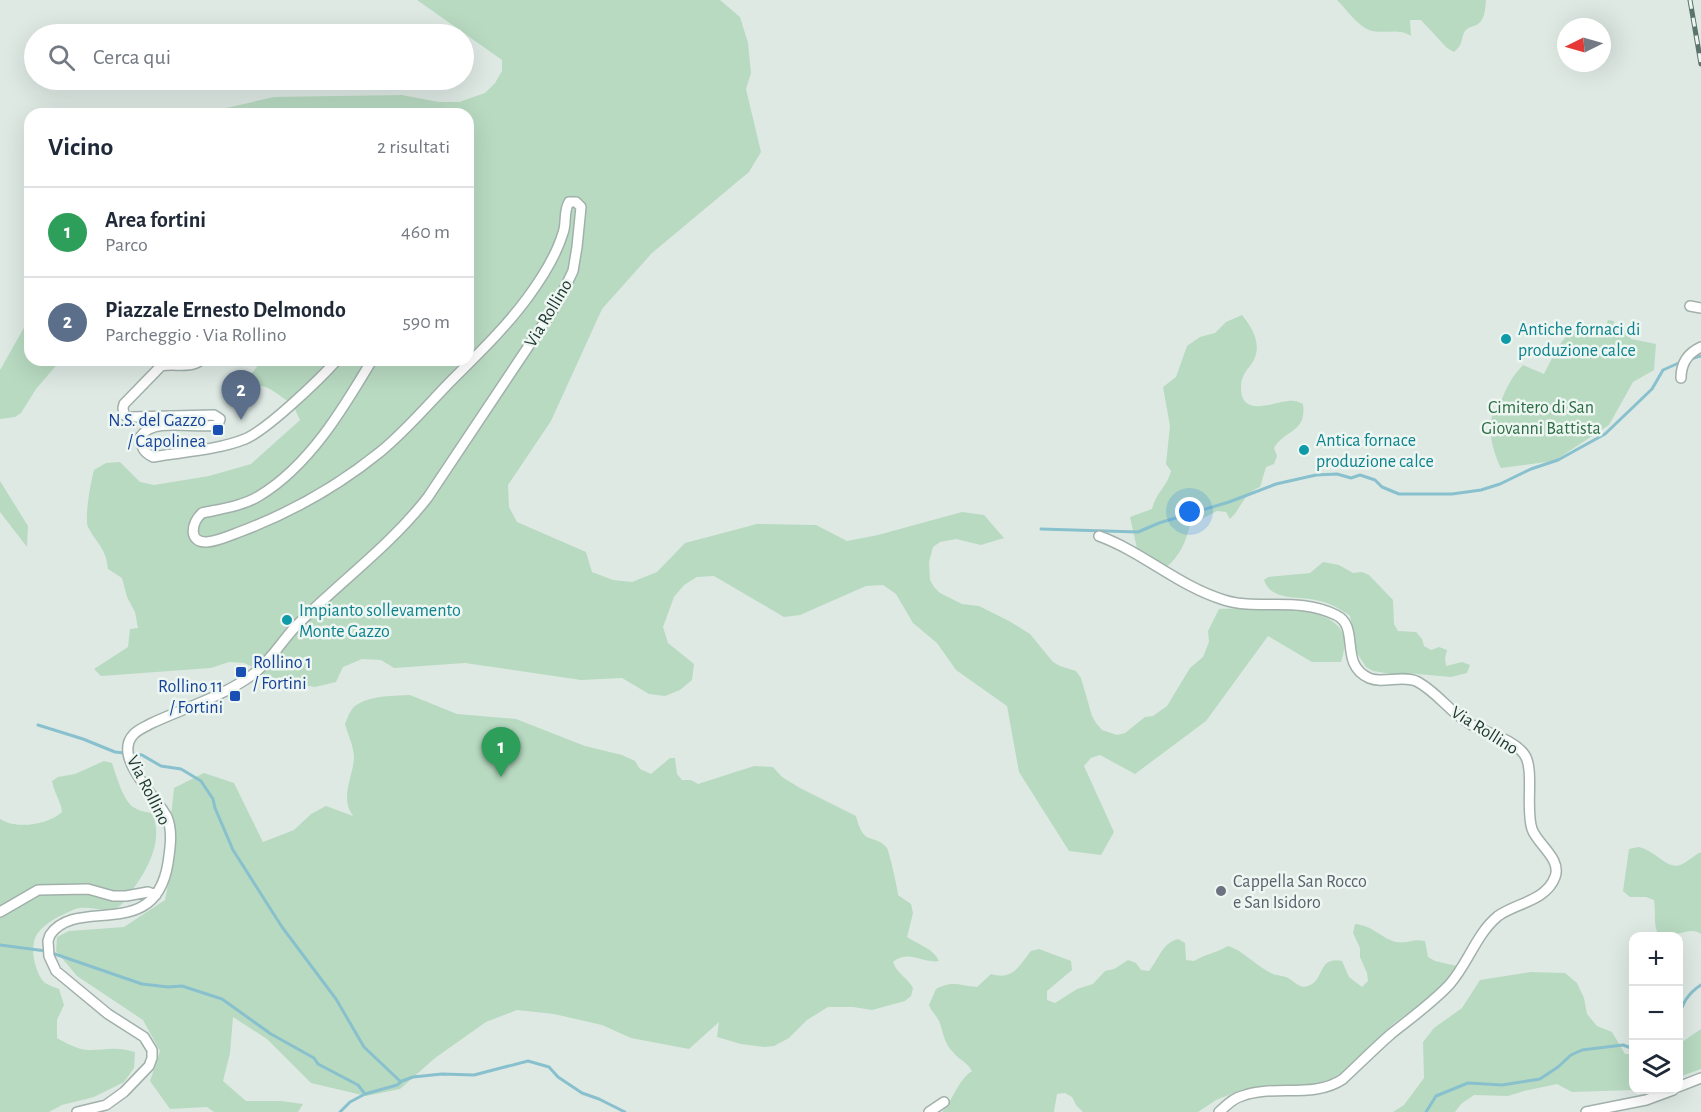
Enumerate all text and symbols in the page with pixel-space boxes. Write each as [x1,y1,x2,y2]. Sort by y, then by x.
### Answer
north arrow [1557,18,1611,72]
search box [24,24,474,90]
icon: search [45,41,78,74]
text: Cerca qui [93,46,171,68]
text: Vicino [48,134,113,160]
text: 2 risultati [377,137,450,157]
text: Area fortini [105,209,206,231]
text: 1 [64,222,71,242]
text: 460 m [401,222,450,242]
text: Parco [105,235,148,255]
street label: Via Rollino [522,276,576,350]
text: Piazzale Ernesto Delmondo [105,299,346,321]
text: 2 [63,312,72,332]
text: 590 m [402,312,450,332]
place label: Antiche fornaci di produzione calce [1518,321,1640,360]
text: Parcheggio · Via Rollino [105,325,287,345]
marker: Antiche fornaci di produzione calce [1499,332,1513,346]
pin: 2 [222,370,260,420]
park label: Cimitero di San Giovanni Battista [1481,399,1601,438]
place label: N.S. del Gazzo / Capolinea [108,412,206,451]
marker: N.S. del Gazzo / Capolinea [211,423,225,437]
place label: Antica fornace produzione calce [1316,432,1434,471]
marker: Antica fornace produzione calce [1297,443,1311,457]
your location [1175,497,1204,526]
place label: Impianto sollevamento Monte Gazzo [299,602,461,641]
marker: Impianto sollevamento Monte Gazzo [280,613,294,627]
place label: Rollino 1 / Fortini [253,654,312,693]
marker: Rollino 1 / Fortini [234,665,248,679]
place label: Rollino 11 / Fortini [158,678,223,717]
marker: Rollino 11 / Fortini [228,689,242,703]
street label: Via Rollino [1448,703,1521,759]
pin: 1 [482,728,520,777]
street label: Via Rollino [123,753,173,828]
place label: Cappella San Rocco e San Isidoro [1233,873,1367,912]
marker: Cappella San Rocco e San Isidoro [1214,884,1228,898]
map controls [1629,932,1683,1094]
button: + [1629,932,1683,986]
button: − [1629,986,1683,1040]
button: layers [1629,1040,1683,1094]

